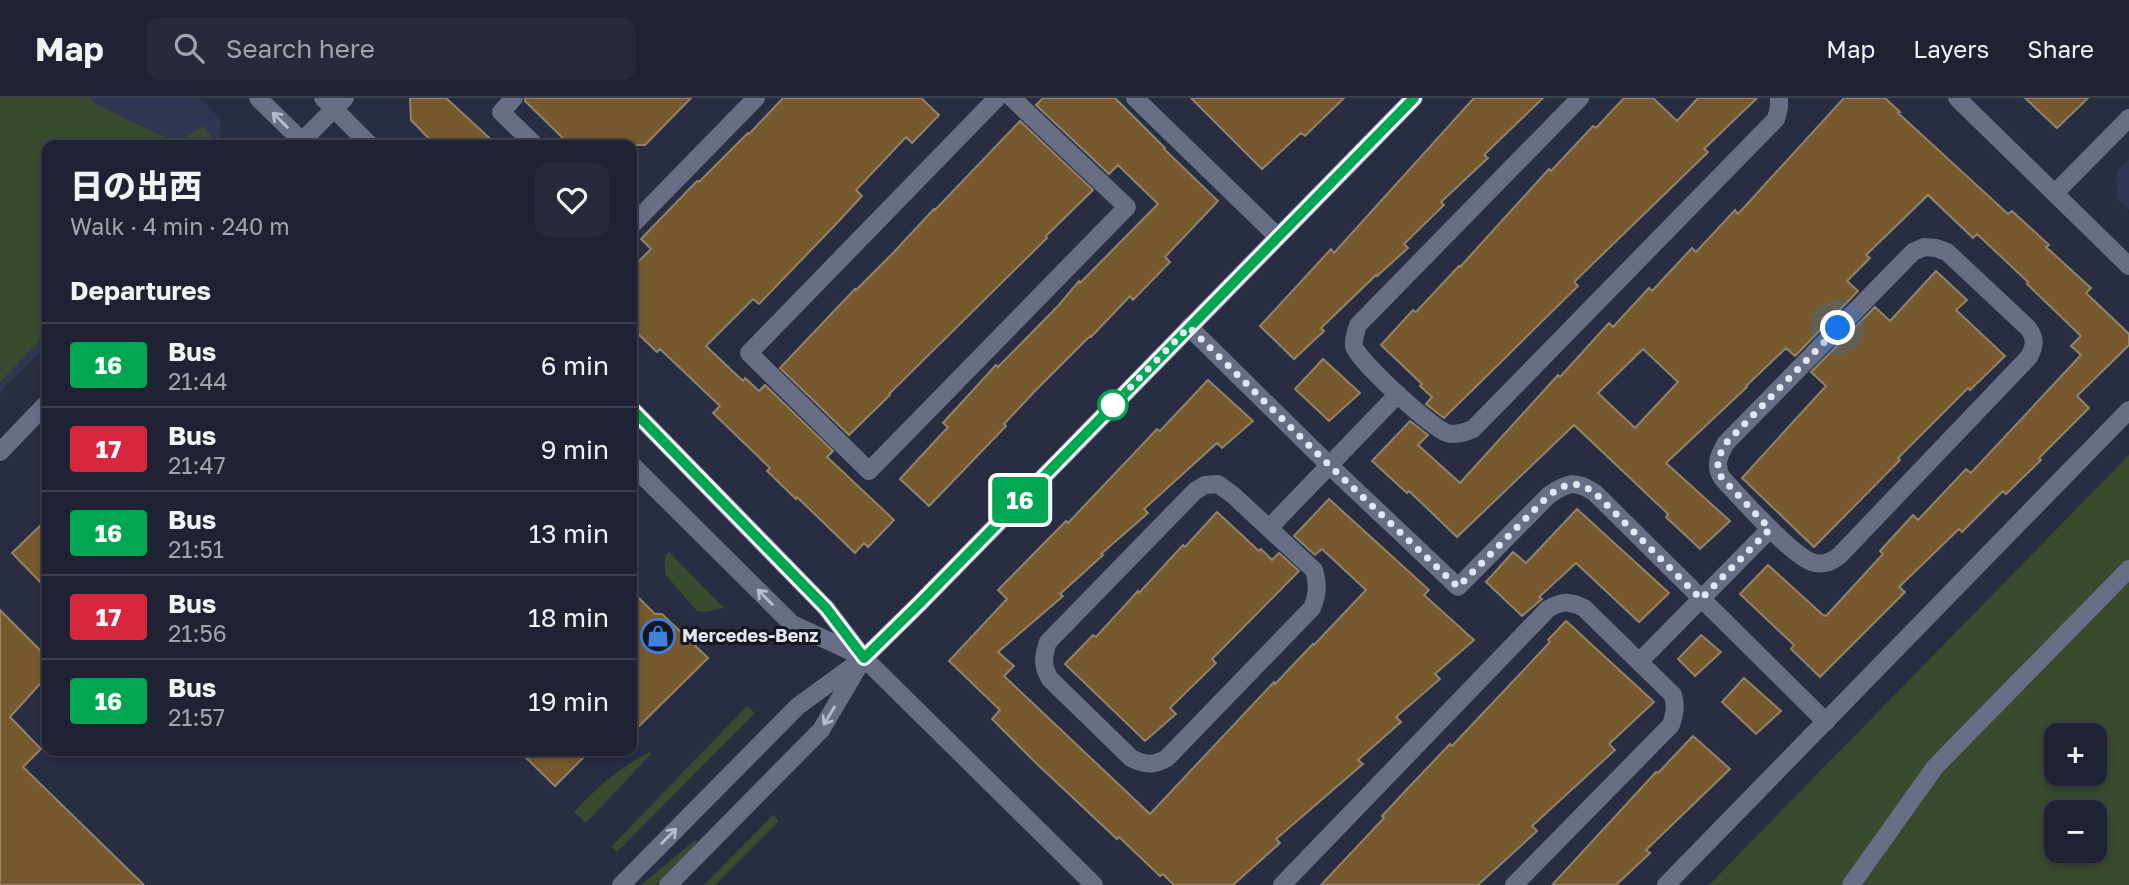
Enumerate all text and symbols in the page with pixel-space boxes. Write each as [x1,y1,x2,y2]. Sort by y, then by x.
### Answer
search box [146,17,636,80]
text: Map [35,29,104,68]
icon: search [170,29,208,67]
text: Search here [226,33,375,64]
text: Map [1826,34,1875,63]
text: Layers [1913,34,1989,63]
text: Share [2027,34,2094,63]
one-way arrow [272,111,289,128]
button: heart [535,163,609,237]
text: 日の出西 [70,166,202,205]
text: Walk · 4 min · 240 m [70,212,290,240]
text: Departures [70,275,211,306]
your location [1820,310,1855,345]
text: Bus [168,336,216,367]
text: 16 [95,350,122,379]
text: 6 min [541,350,609,381]
text: 21:44 [168,367,227,395]
unlabelled marker [1098,390,1128,420]
text: Bus [168,420,216,451]
text: 17 [96,434,121,463]
text: 9 min [541,434,609,465]
text: 21:47 [168,451,226,479]
line badge: 16 [988,477,1052,523]
text: 16 [1006,485,1034,514]
text: Bus [168,504,216,535]
text: 16 [95,518,122,547]
text: 13 min [529,518,609,549]
text: 21:51 [168,535,224,563]
text: Bus [168,588,216,619]
one-way arrow [757,589,774,606]
text: 17 [96,602,121,631]
text: 18 min [528,602,609,633]
shop icon: Mercedes-Benz [639,617,677,655]
text: 21:56 [168,619,227,647]
place label: Mercedes-Benz [682,624,818,646]
text: Bus [168,672,216,703]
text: 16 [95,686,122,715]
text: 19 min [528,686,609,717]
text: 21:57 [168,703,225,731]
one-way arrow [821,706,835,726]
map controls [2044,723,2107,863]
button: + [2044,723,2107,786]
button: − [2044,800,2107,863]
one-way arrow [660,828,677,845]

